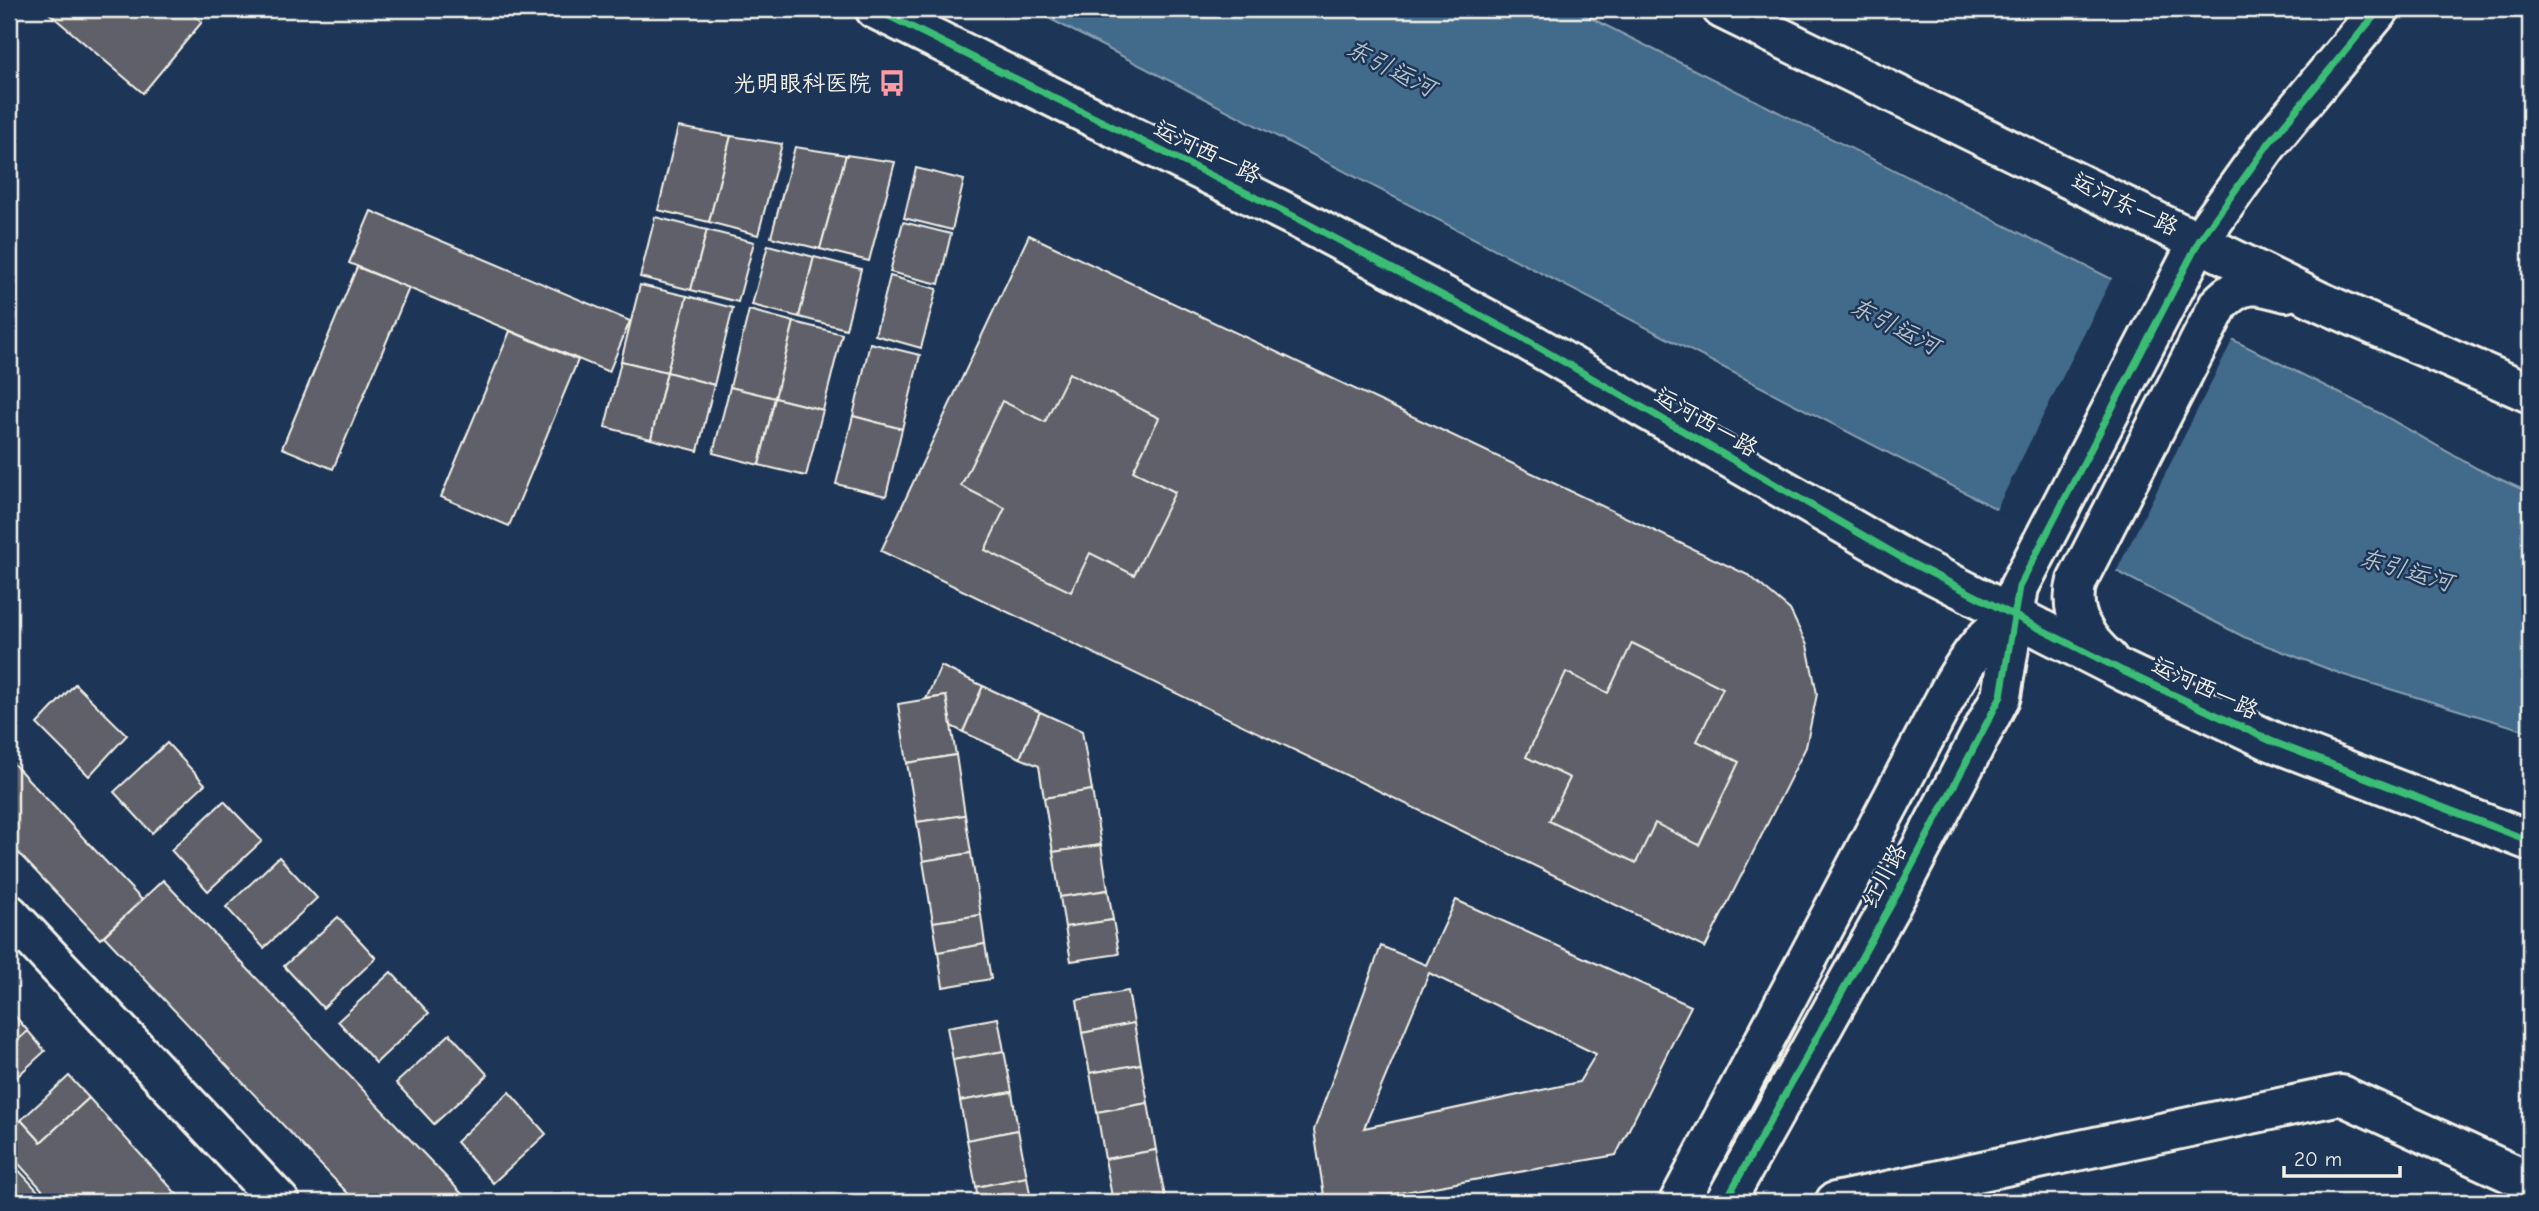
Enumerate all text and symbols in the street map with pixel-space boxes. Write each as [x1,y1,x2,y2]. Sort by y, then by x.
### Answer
water label: 东引运河 [1342,34,1444,104]
bus stop icon: 光明眼科医院 [877,68,907,98]
place label: 光明眼科医院 [733,70,871,97]
street label: 运河西一路 [1149,115,1265,189]
street label: 运河东一路 [2067,167,2183,241]
water label: 东引运河 [1846,292,1948,362]
street label: 运河西一路 [1649,382,1763,462]
water label: 东引运河 [2356,543,2460,598]
street label: 运河西一路 [2147,651,2263,725]
street label: 红川路 [1856,839,1912,913]
scale bar [2284,1134,2399,1178]
text: 20 m [2294,1147,2342,1171]

